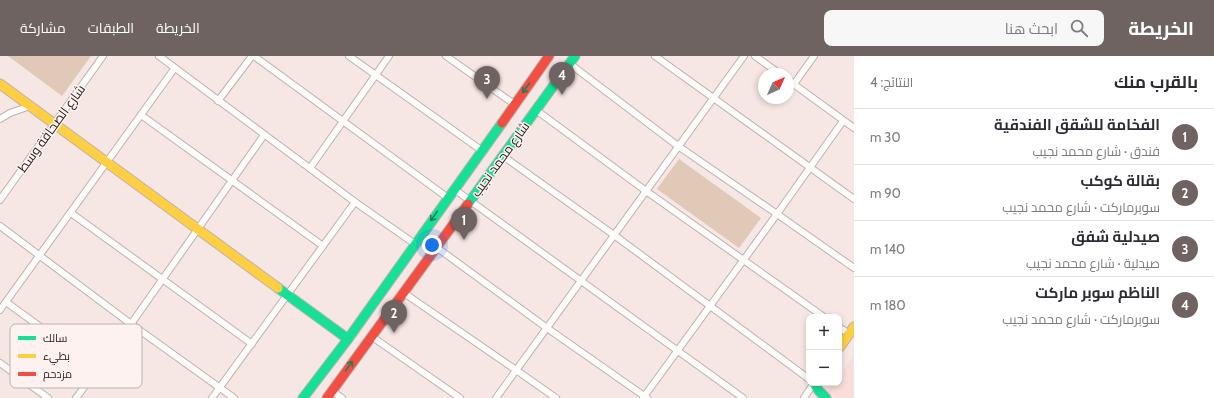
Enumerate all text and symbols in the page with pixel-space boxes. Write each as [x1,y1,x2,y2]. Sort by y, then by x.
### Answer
search box [824,10,1104,46]
icon: search [1068,17,1090,39]
text: الخريطة [1128,17,1194,40]
text: مشاركة [20,19,66,37]
text: الطبقات [88,19,134,37]
text: الخريطة [156,19,200,37]
text: ابحث هنا [1005,20,1058,38]
pin: 4 [549,62,575,95]
pin: 3 [474,66,500,99]
north arrow [758,68,794,104]
text: بالقرب منك [1114,72,1198,92]
text: النتائج: 4 [870,74,913,90]
street label: شارع الصحافة وسط [14,81,89,176]
one-way arrow [522,82,530,93]
text: الفخامة للشقق الفندقية [994,116,1160,134]
street label: شارع محمد نجيب [467,118,533,200]
text: 30 m [870,129,900,145]
text: 1 [1183,129,1187,145]
text: فندق · شارع محمد نجيب [1032,143,1160,159]
text: بقالة كوكب [1081,172,1160,190]
text: 90 m [870,185,901,201]
text: 2 [1182,185,1188,201]
text: سوبرماركت · شارع محمد نجيب [1002,199,1160,215]
pin: 1 [451,207,477,240]
one-way arrow [430,211,438,222]
text: صيدلية شفق [1071,228,1160,246]
your location [422,235,442,255]
text: 140 m [870,241,905,257]
text: 3 [1182,241,1189,257]
text: صيدلية · شارع محمد نجيب [1026,255,1160,271]
text: الناظم سوبر ماركت [1035,284,1160,302]
text: 180 m [870,297,906,313]
text: 4 [1181,297,1189,313]
pin: 2 [381,300,407,333]
text: سوبرماركت · شارع محمد نجيب [1002,311,1160,327]
map controls [806,314,842,386]
button: + [806,314,842,350]
legend [10,324,142,388]
text: سالك [43,331,67,345]
text: بطيء [43,349,70,365]
button: − [806,350,842,386]
one-way arrow [345,361,354,372]
text: مزدحم [43,367,72,382]

